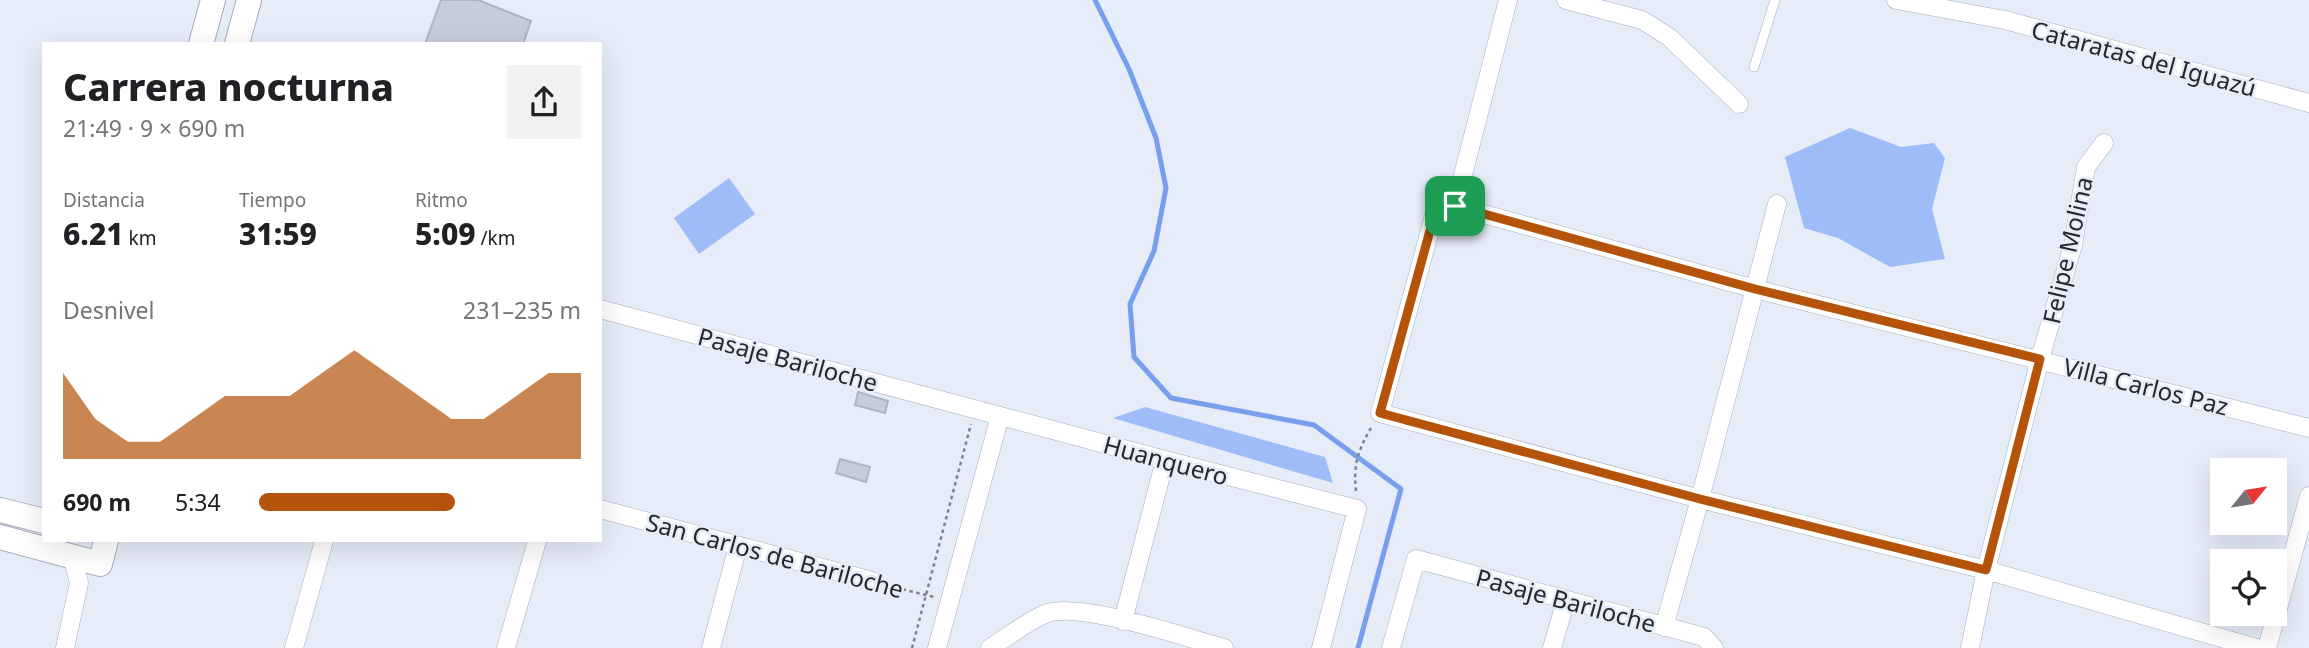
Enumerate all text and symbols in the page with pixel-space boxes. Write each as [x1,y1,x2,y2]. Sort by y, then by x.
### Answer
street label: Cataratas del Iguazú [2028,12,2260,104]
text: Carrera nocturna [63,60,394,112]
button: share [507,65,581,139]
text: 21:49 · 9 × 690 m [63,112,245,144]
street label: Felipe Molina [2034,173,2100,327]
pin [1425,176,1485,236]
text: Distancia [63,187,145,213]
text: Tiempo [239,187,306,213]
text: Ritmo [415,187,468,213]
icon: arrive [1436,187,1474,225]
text: 6.21 [63,213,124,254]
text: 31:59 [239,213,317,254]
text: 5:09 [415,213,476,254]
text: km [124,225,156,251]
text: /km [476,225,516,251]
text: Desnivel [63,294,155,326]
text: 231–235 m [463,294,581,326]
street label: Pasaje Bariloche [695,319,881,399]
street label: Villa Carlos Paz [2060,350,2232,422]
street label: Huanquero [1100,427,1232,493]
north arrow [2210,458,2287,536]
map controls [2210,458,2287,626]
text: 690 m [63,486,131,518]
text: 5:34 [175,486,221,518]
street label: San Carlos de Bariloche [643,505,907,605]
button: locate [2210,549,2287,626]
street label: Pasaje Bariloche [1473,560,1659,640]

